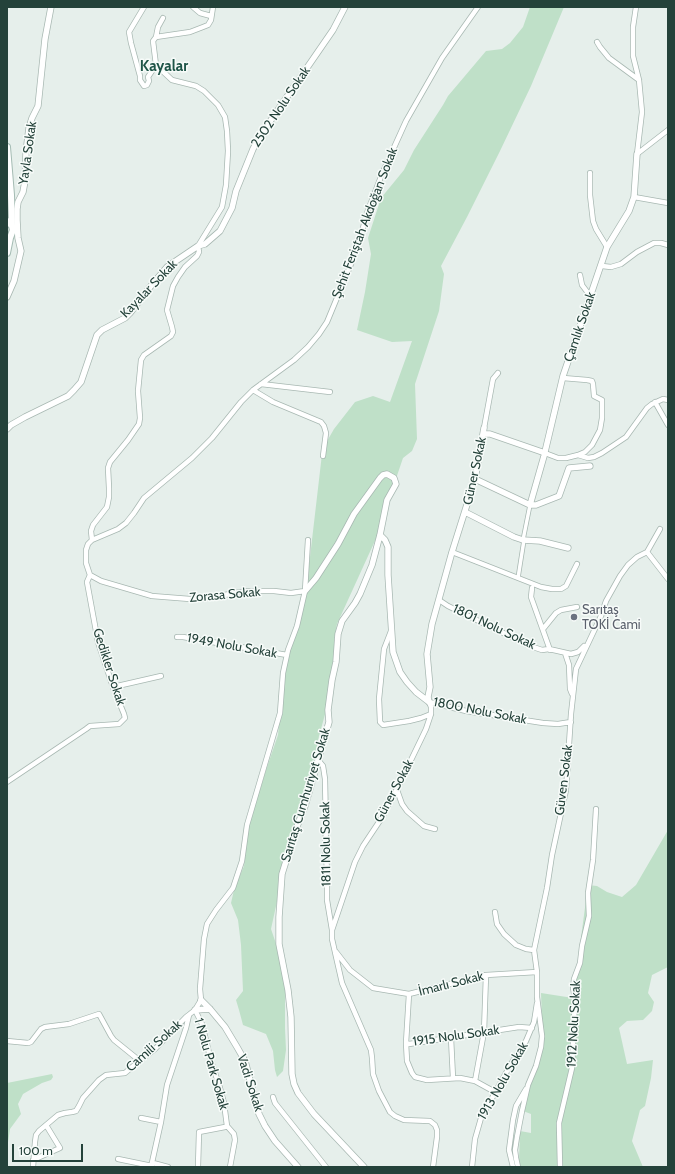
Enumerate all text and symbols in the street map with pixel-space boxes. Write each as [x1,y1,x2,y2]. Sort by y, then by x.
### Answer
district label: Kayalar [140,58,188,76]
street label: 2502 Nolu Sokak [248,64,314,150]
street label: Yayla Sokak [16,120,40,186]
street label: Şehit Feriştah Akdoğan Sokak [329,145,401,301]
street label: Kayalar Sokak [117,257,181,321]
street label: Çamlık Sokak [561,290,599,364]
street label: Güner Sokak [460,436,490,506]
street label: Zorasa Sokak [189,584,261,606]
street label: 1801 Nolu Sokak [450,601,538,653]
place label: Sarıtaş TOKİ Cami [582,602,641,633]
marker: Sarıtaş TOKİ Cami [569,612,579,622]
street label: Gedikler Sokak [89,626,129,708]
street label: 1949 Nolu Sokak [186,630,278,662]
street label: 1800 Nolu Sokak [432,694,528,728]
street label: Sarıtaş Cumhuriyet Sokak [278,726,334,864]
street label: Güven Sokak [552,744,576,816]
street label: Güner Sokak [371,757,417,825]
street label: 1811 Nolu Sokak [317,801,335,887]
street label: İmarlı Sokak [417,968,485,1000]
street label: 1912 Nolu Sokak [564,980,584,1068]
street label: 1 Nolu Park Sokak [190,1016,232,1112]
street label: Camili Sokak [123,1017,185,1075]
street label: 1915 Nolu Sokak [412,1022,500,1050]
street label: 1913 Nolu Sokak [474,1039,532,1123]
street label: Vadi Sokak [233,1052,267,1114]
scale bar [14,1136,85,1162]
text: 100 m [19,1143,53,1158]

